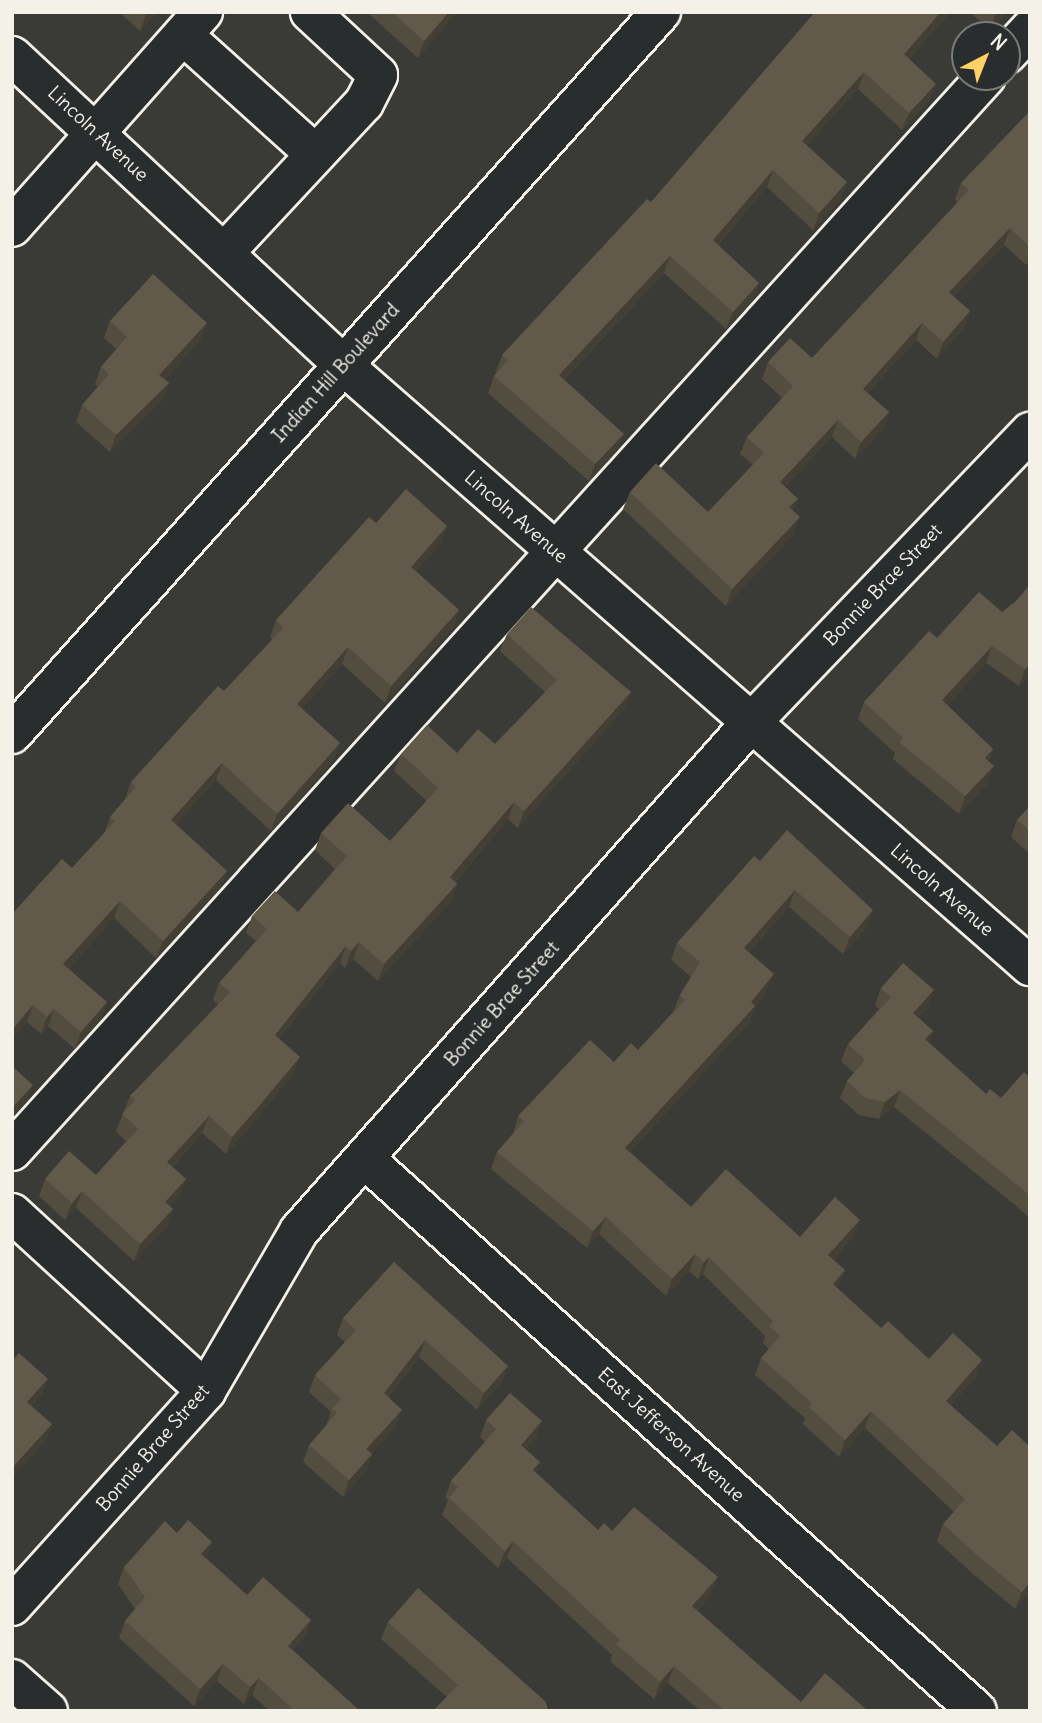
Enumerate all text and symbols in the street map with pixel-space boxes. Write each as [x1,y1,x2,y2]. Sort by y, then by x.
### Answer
north arrow [951,21,1021,91]
text: N [986,29,1012,55]
street label: Lincoln Avenue [43,82,153,186]
street label: Indian Hill Boulevard [268,299,404,447]
street label: Lincoln Avenue [460,466,572,568]
street label: Bonnie Brae Street [819,519,947,651]
street label: Lincoln Avenue [886,839,998,941]
street label: Bonnie Brae Street [440,937,564,1071]
street label: East Jefferson Avenue [593,1363,749,1507]
street label: Bonnie Brae Street [92,1380,214,1516]

